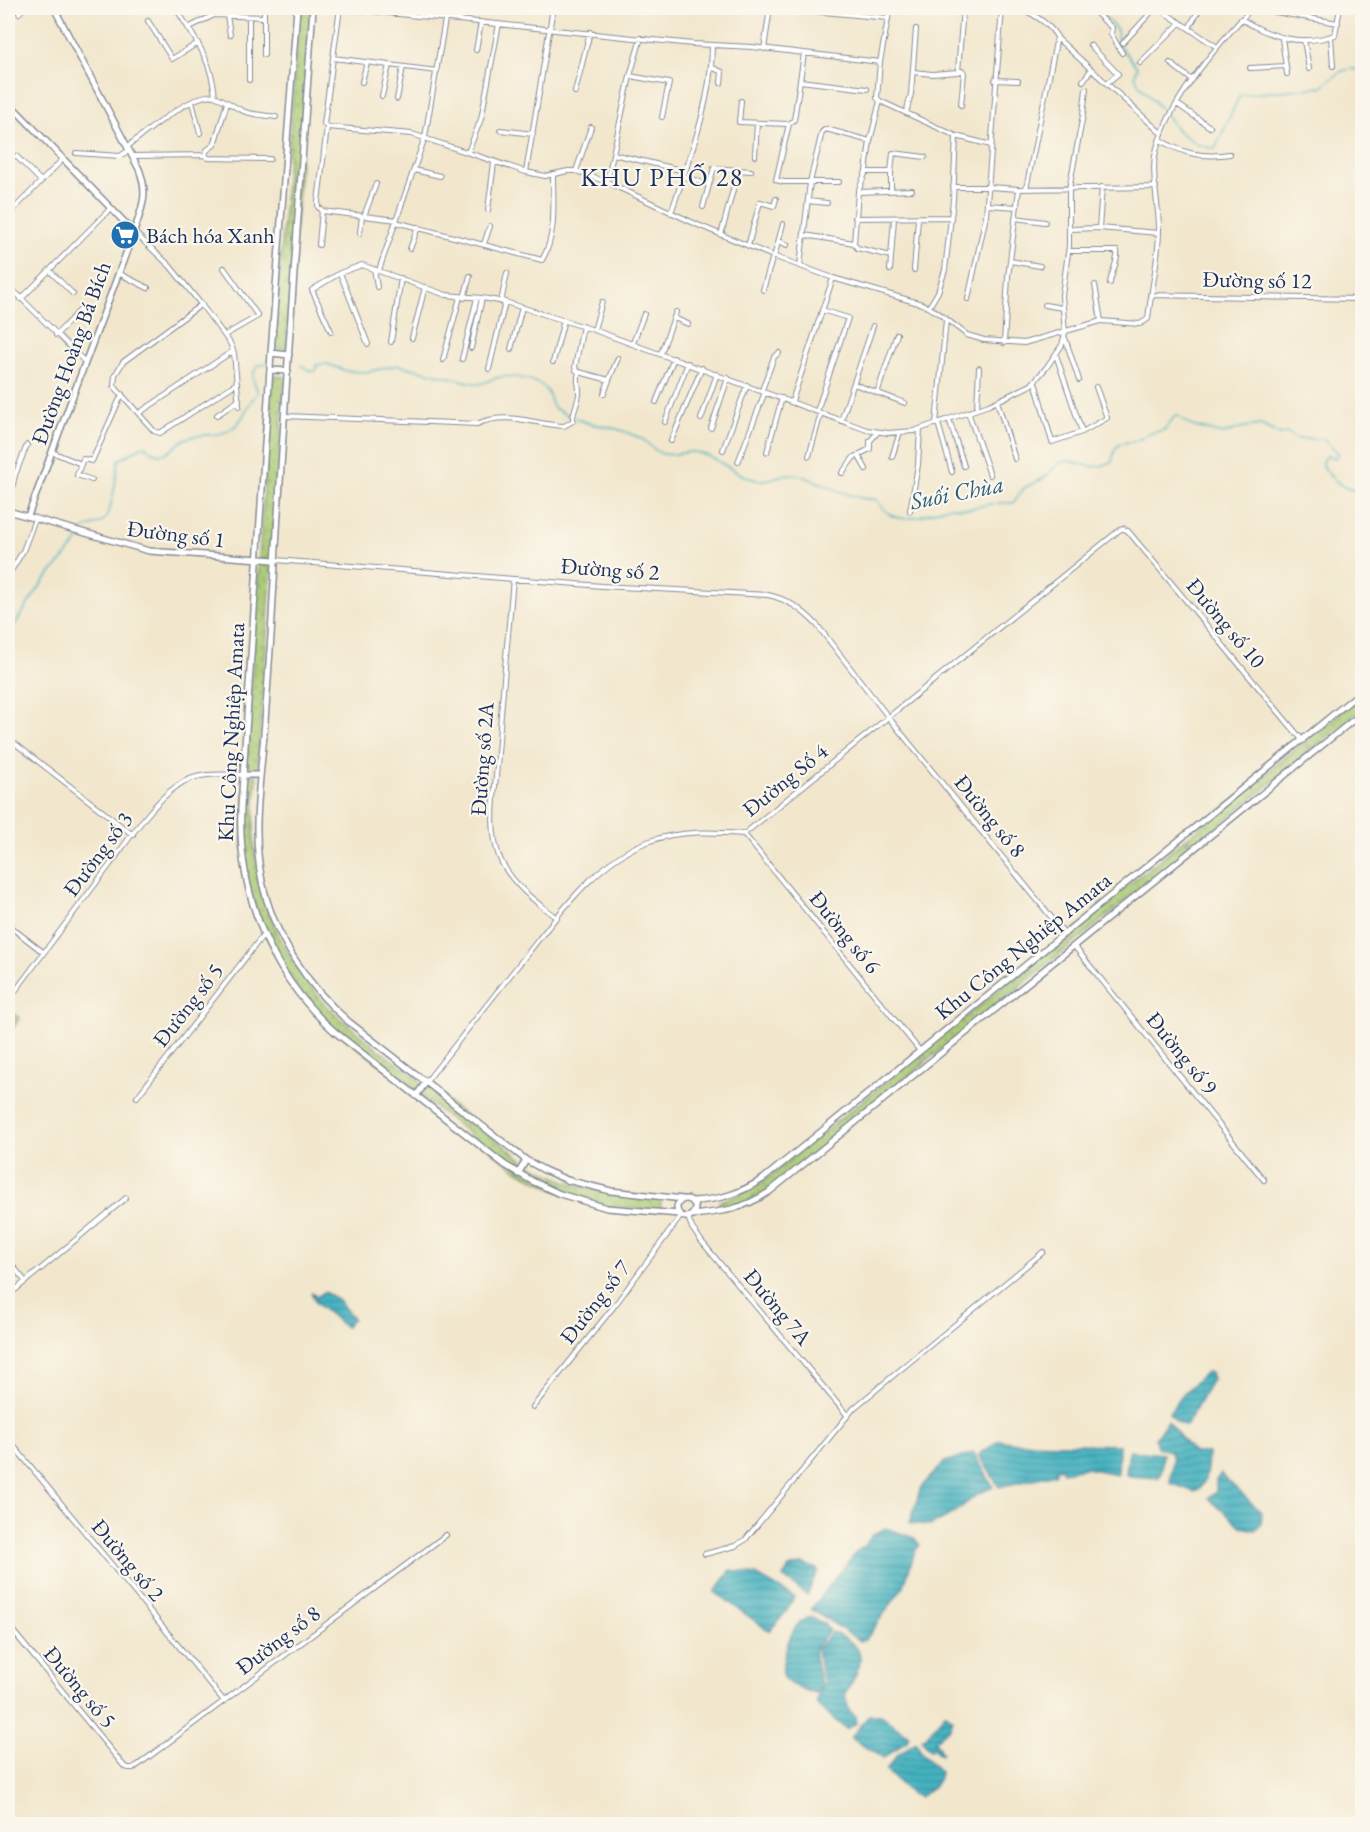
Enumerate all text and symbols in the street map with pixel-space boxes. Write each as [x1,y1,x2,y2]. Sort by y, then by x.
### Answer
district label: KHU PHỐ 28 [580,160,744,194]
supermarket icon: Bách hóa Xanh [109,219,141,251]
place label: Bách hóa Xanh [146,221,275,250]
street label: Đường Hoàng Bá Bích [24,257,118,449]
street label: Đường số 12 [1202,265,1312,295]
water label: Suối Chùa [907,468,1006,516]
street label: Đường số 1 [125,514,227,554]
street label: Đường số 2 [560,551,661,587]
street label: Đường số 10 [1180,572,1272,674]
street label: Khu Công Nghiệp Amata [211,622,251,842]
street label: Đường số 2A [464,700,500,817]
street label: Đường Số 4 [736,736,834,823]
street label: Đường số 8 [948,769,1032,863]
street label: Đường số 3 [57,806,139,902]
street label: Khu Công Nghiệp Amata [929,866,1118,1026]
street label: Đường số 6 [803,885,888,980]
street label: Đường số 5 [146,957,230,1053]
street label: Đường số 9 [1140,1006,1225,1101]
street label: Đường số 7 [553,1254,637,1350]
street label: Đường 7A [738,1263,819,1352]
street label: Đường số 2 [85,1513,171,1607]
street label: Đường số 8 [230,1599,326,1681]
street label: Đường số 5 [37,1640,123,1734]

